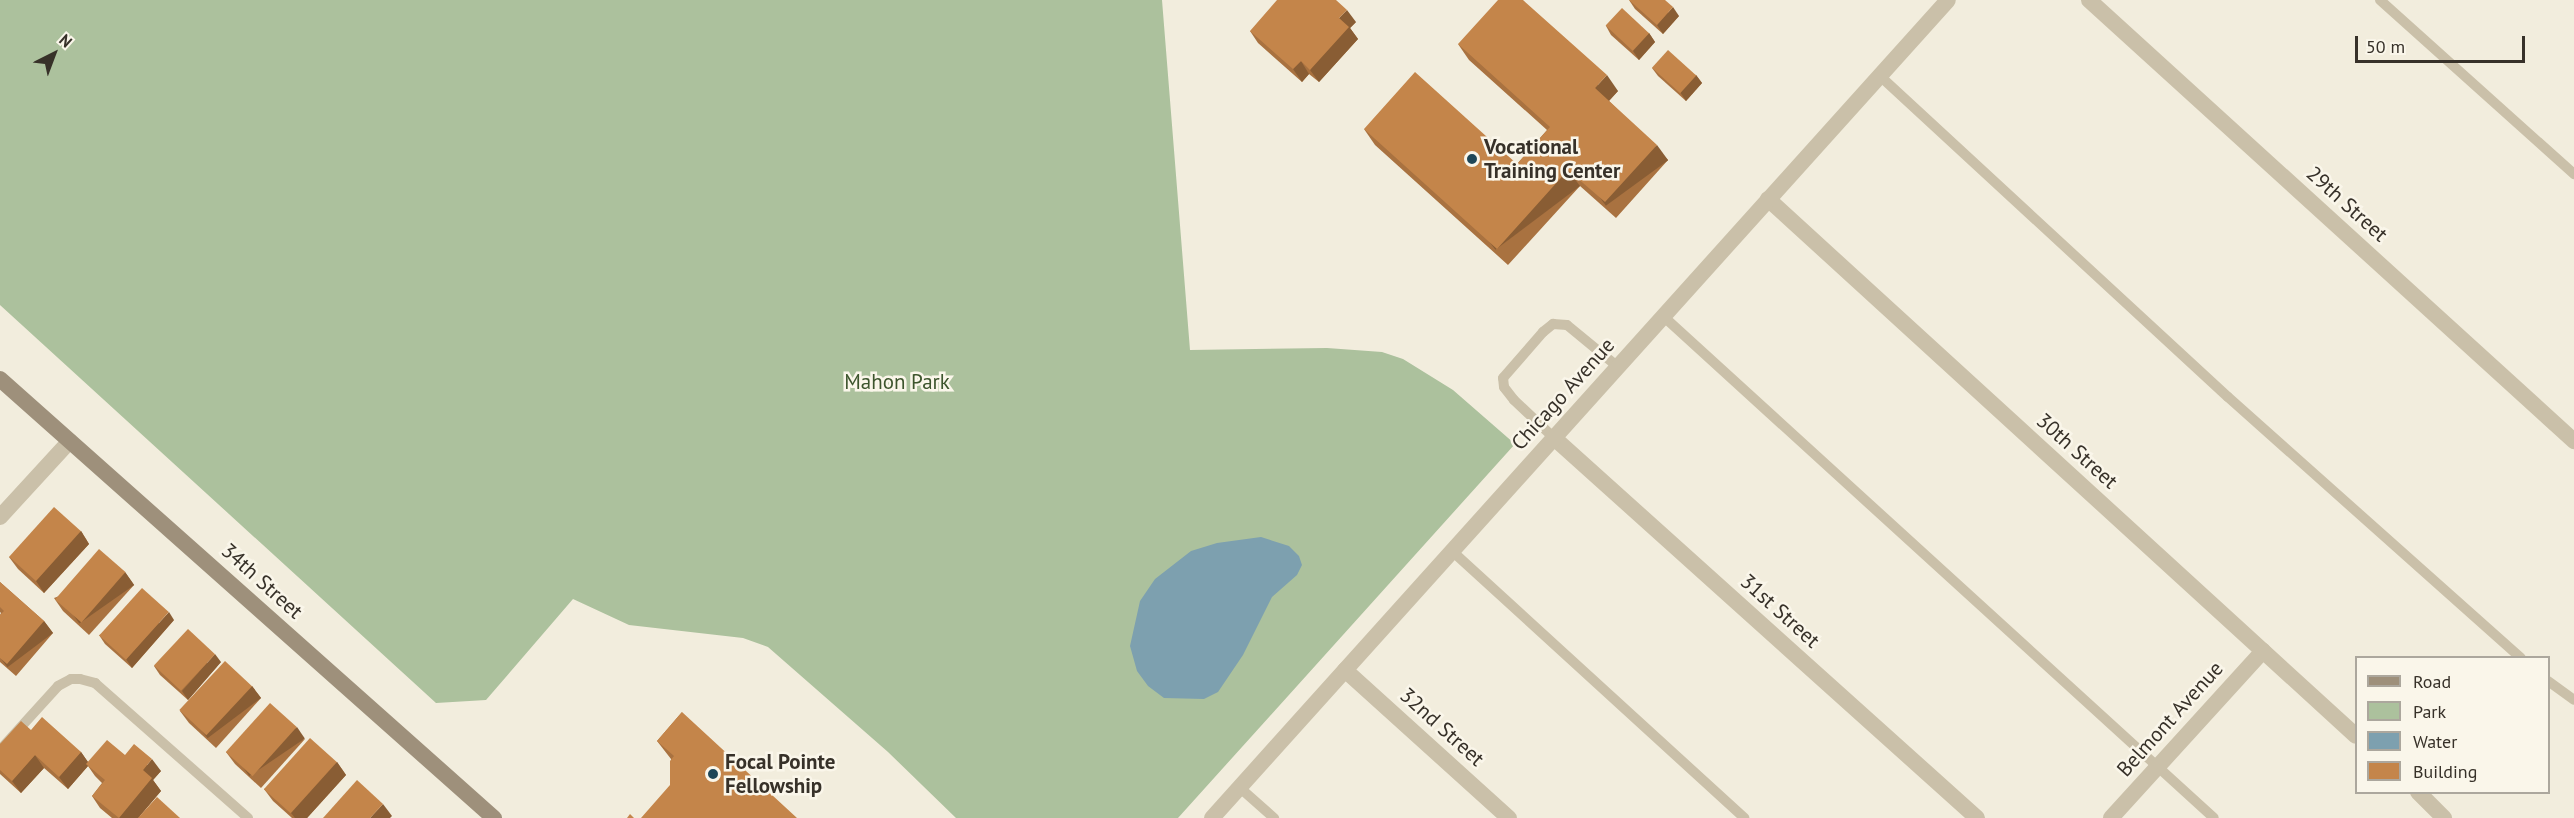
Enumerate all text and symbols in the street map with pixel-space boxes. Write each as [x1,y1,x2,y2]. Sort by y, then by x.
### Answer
north arrow [24,24,84,84]
scale bar [2358,24,2528,62]
text: N [55,30,77,52]
text: 50 m [2366,35,2405,58]
place label: Vocational Training Center [1484,134,1621,184]
marker: Vocational Training Center [1465,152,1479,166]
street label: 29th Street [2301,161,2393,247]
street label: Chicago Avenue [1506,333,1620,455]
park label: Mahon Park [844,369,950,395]
street label: 30th Street [2031,408,2123,494]
street label: 34th Street [216,538,308,624]
street label: 31st Street [1735,569,1825,653]
street label: Belmont Avenue [2111,656,2229,782]
legend [2355,656,2550,794]
text: Road [2413,670,2451,693]
street label: 32nd Street [1395,683,1489,771]
text: Park [2413,700,2446,723]
text: Water [2413,730,2457,753]
place label: Focal Pointe Fellowship [725,749,835,799]
text: Building [2413,760,2477,783]
marker: Focal Pointe Fellowship [706,767,720,781]

